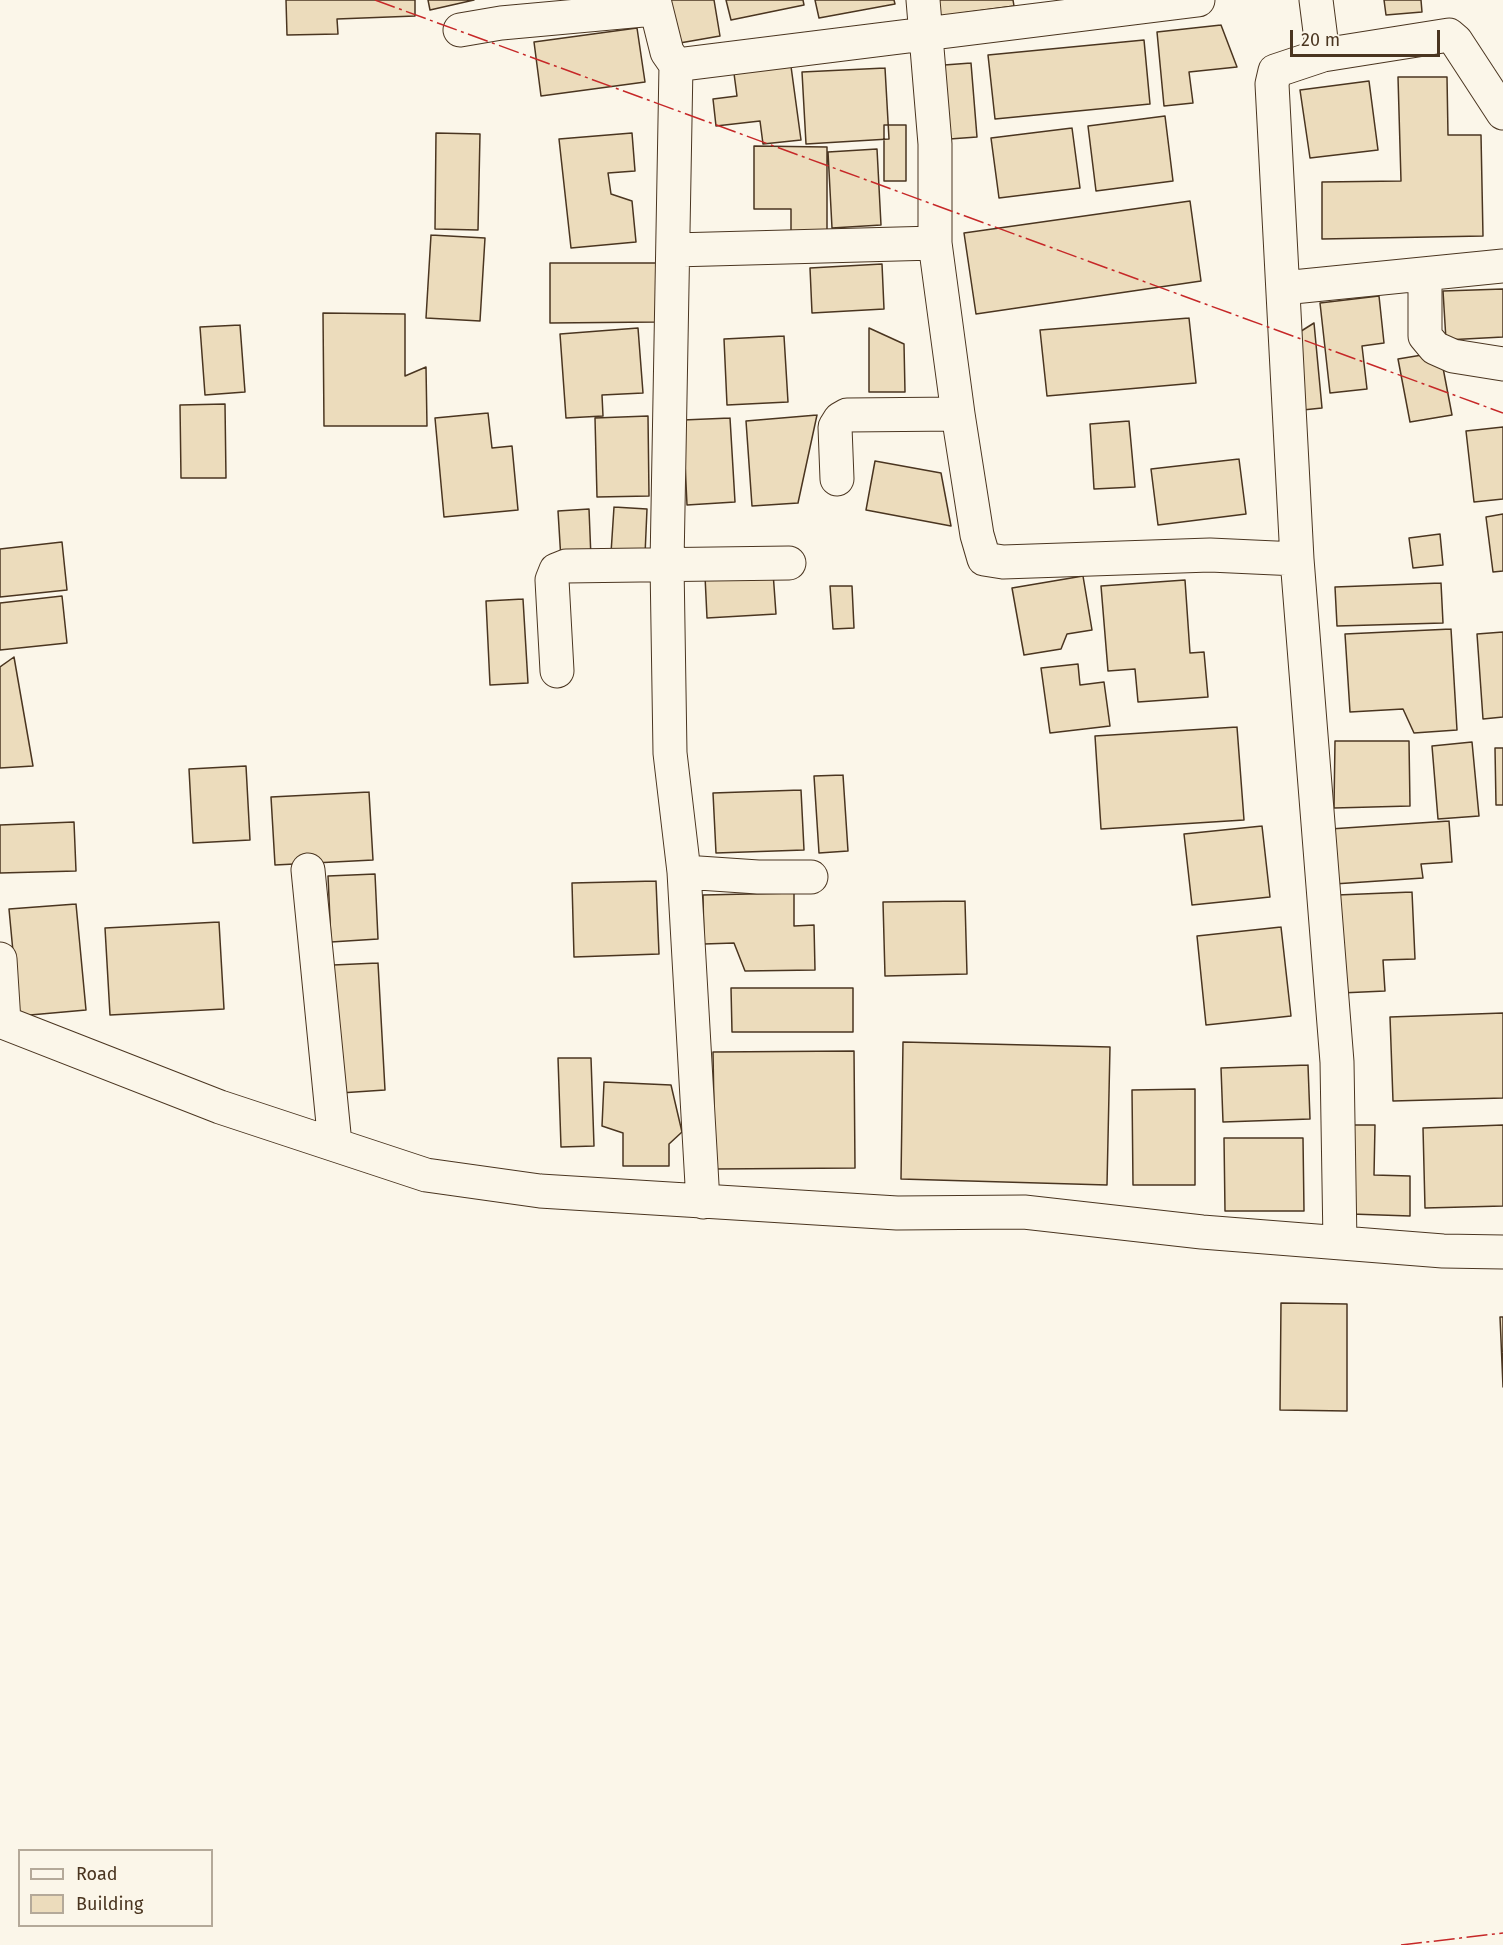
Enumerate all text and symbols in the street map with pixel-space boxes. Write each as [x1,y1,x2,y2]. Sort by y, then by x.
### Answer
scale bar [1293,18,1443,56]
text: 20 m [1301,29,1340,51]
legend [18,1849,213,1927]
text: Road [76,1863,118,1885]
text: Building [76,1893,143,1915]

